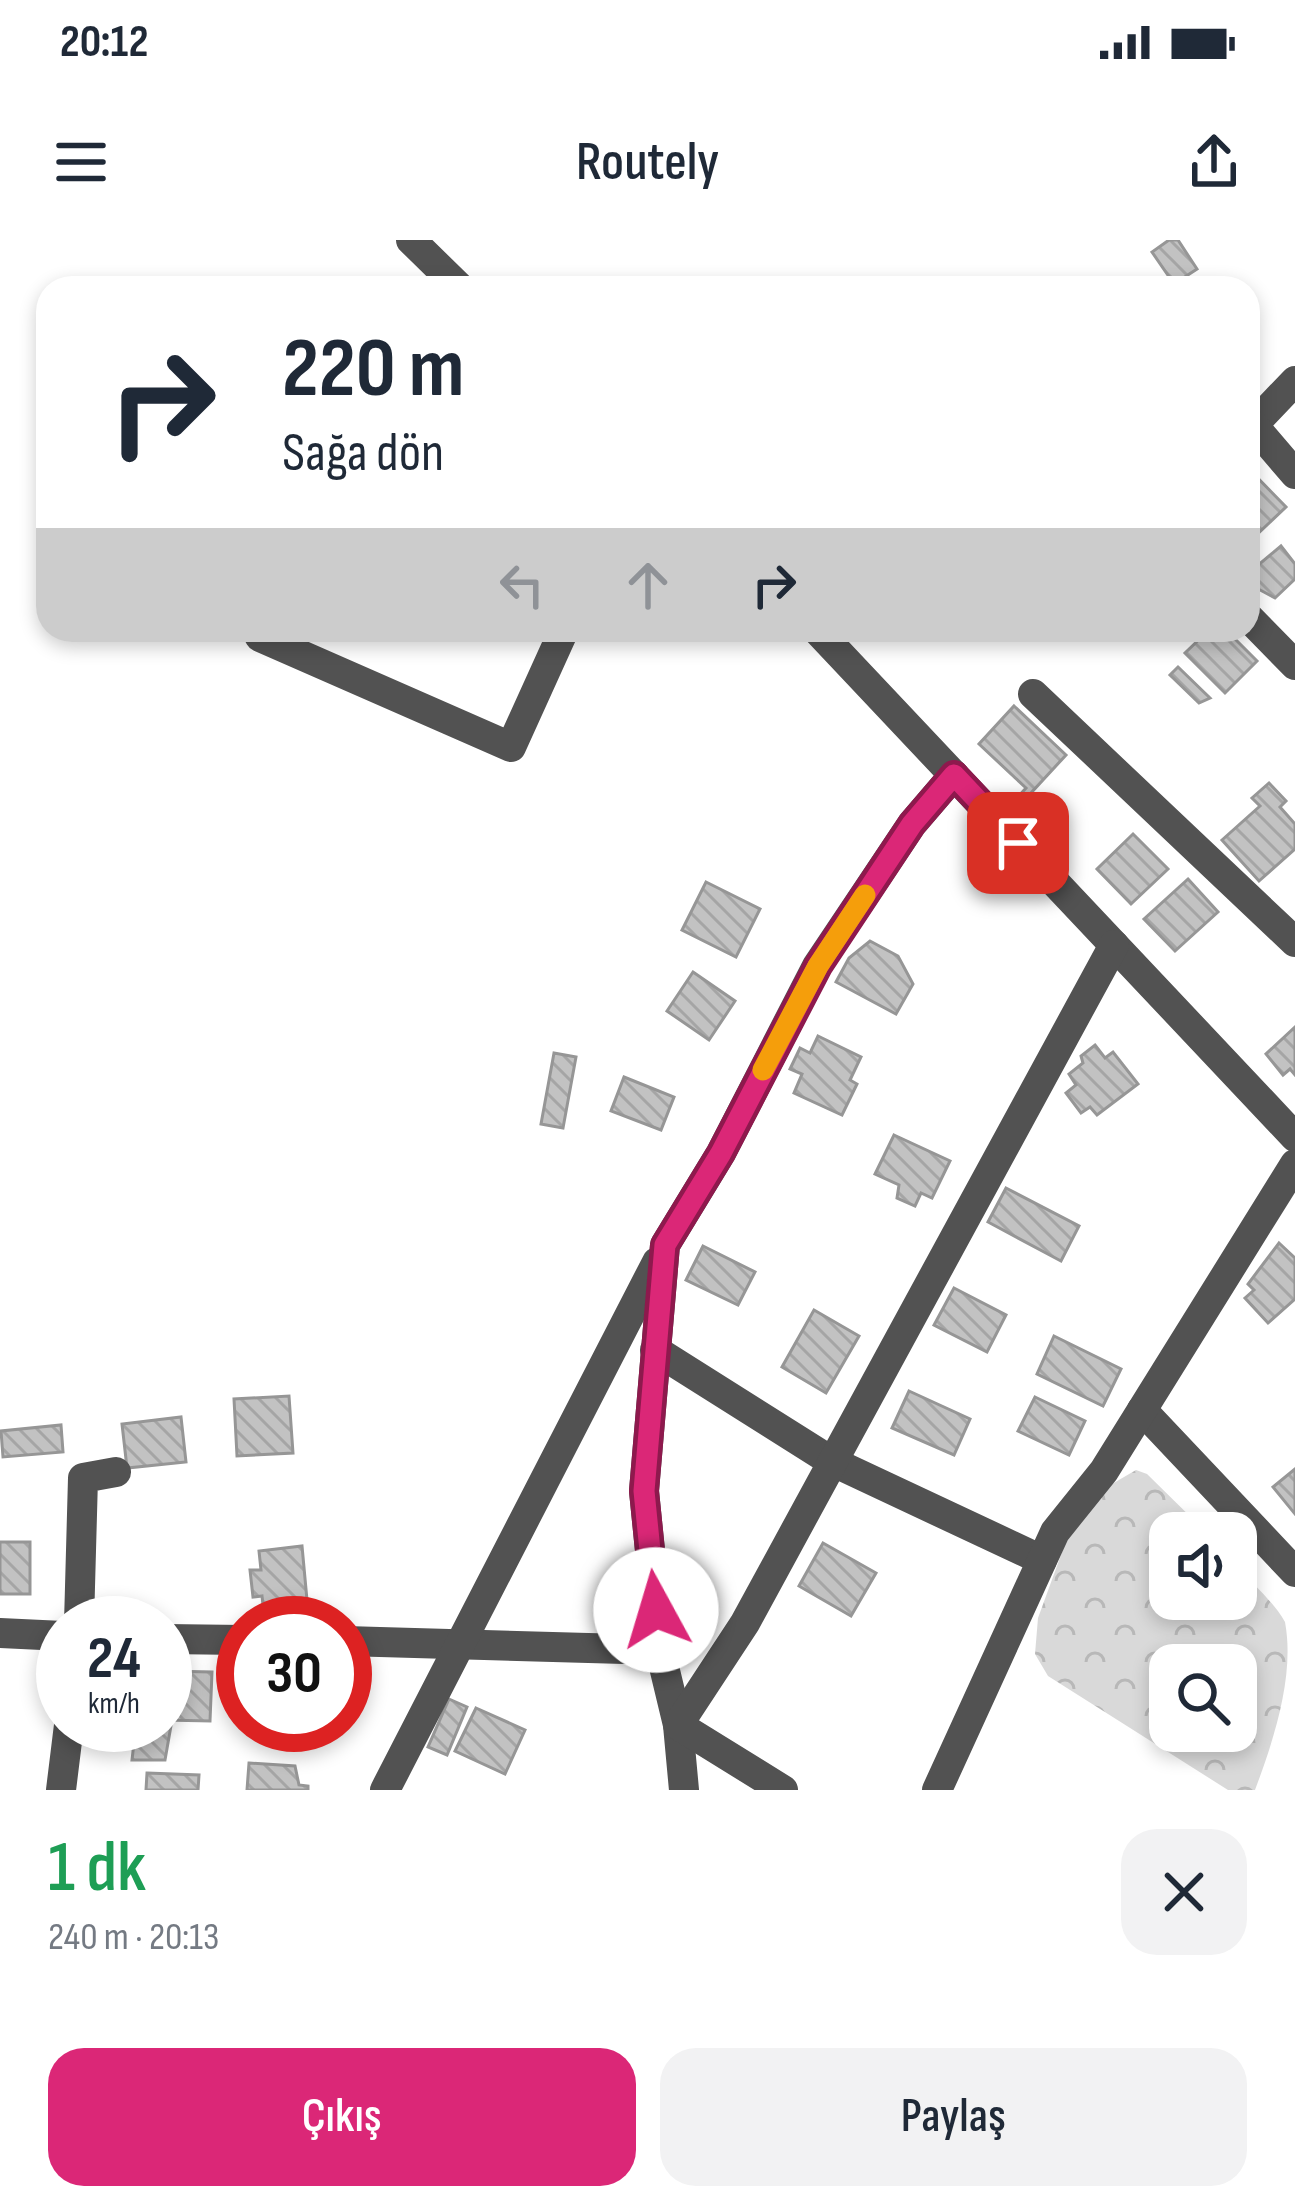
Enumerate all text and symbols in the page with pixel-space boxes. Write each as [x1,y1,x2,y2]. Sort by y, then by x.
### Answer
text: 20:12 [60,15,148,70]
icon: menu [48,129,114,195]
icon: share [1181,129,1247,195]
text: Routely [576,130,719,195]
text: 220 m [282,319,464,420]
icon: right [84,324,240,480]
text: Sağa dön [282,421,444,486]
icon: left [489,552,555,618]
icon: ahead [615,552,681,618]
icon: right [741,552,807,618]
pin [967,792,1069,894]
icon: arrive [985,810,1051,876]
map controls [1149,1512,1257,1752]
button: sound [1149,1512,1257,1620]
position arrow [593,1547,719,1673]
speed limit sign: 30 [216,1596,372,1752]
text: 24 [87,1623,141,1695]
button: search [1149,1644,1257,1752]
text: km/h [88,1686,140,1722]
text: 1 dk [48,1825,146,1912]
button: close [1121,1829,1247,1955]
text: 240 m · 20:13 [48,1914,219,1961]
button: Çıkış [48,2048,636,2186]
button: Paylaş [660,2048,1247,2186]

